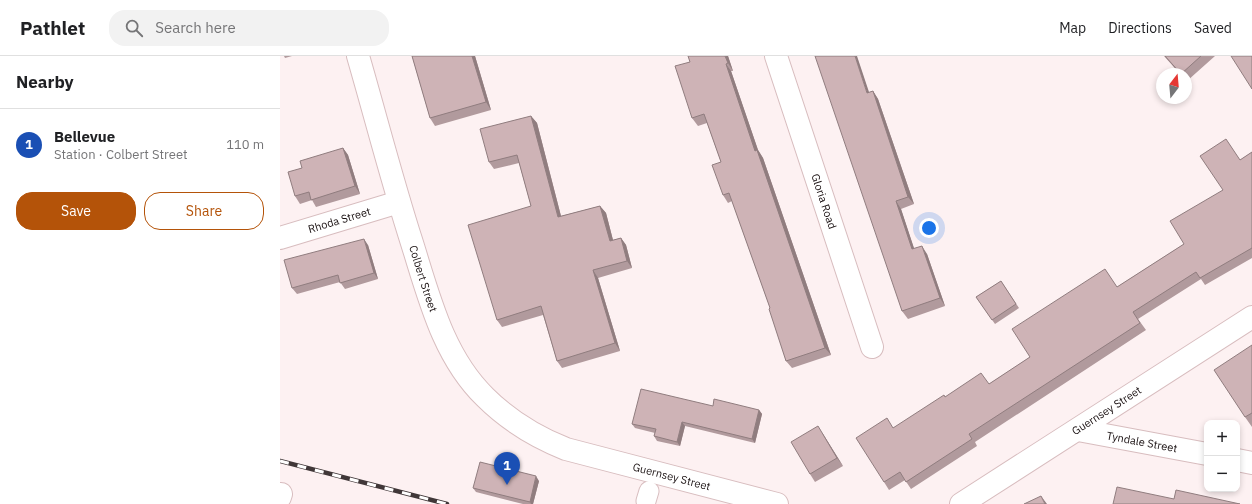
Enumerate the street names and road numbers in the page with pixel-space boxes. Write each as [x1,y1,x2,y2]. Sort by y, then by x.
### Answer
street label: Gloria Road [808,172,840,231]
street label: Rhoda Street [306,204,372,236]
street label: Colbert Street [406,243,441,314]
street label: Guernsey Street [1069,383,1144,438]
street label: Tyndale Street [1105,428,1179,455]
street label: Guernsey Street [631,460,712,493]

